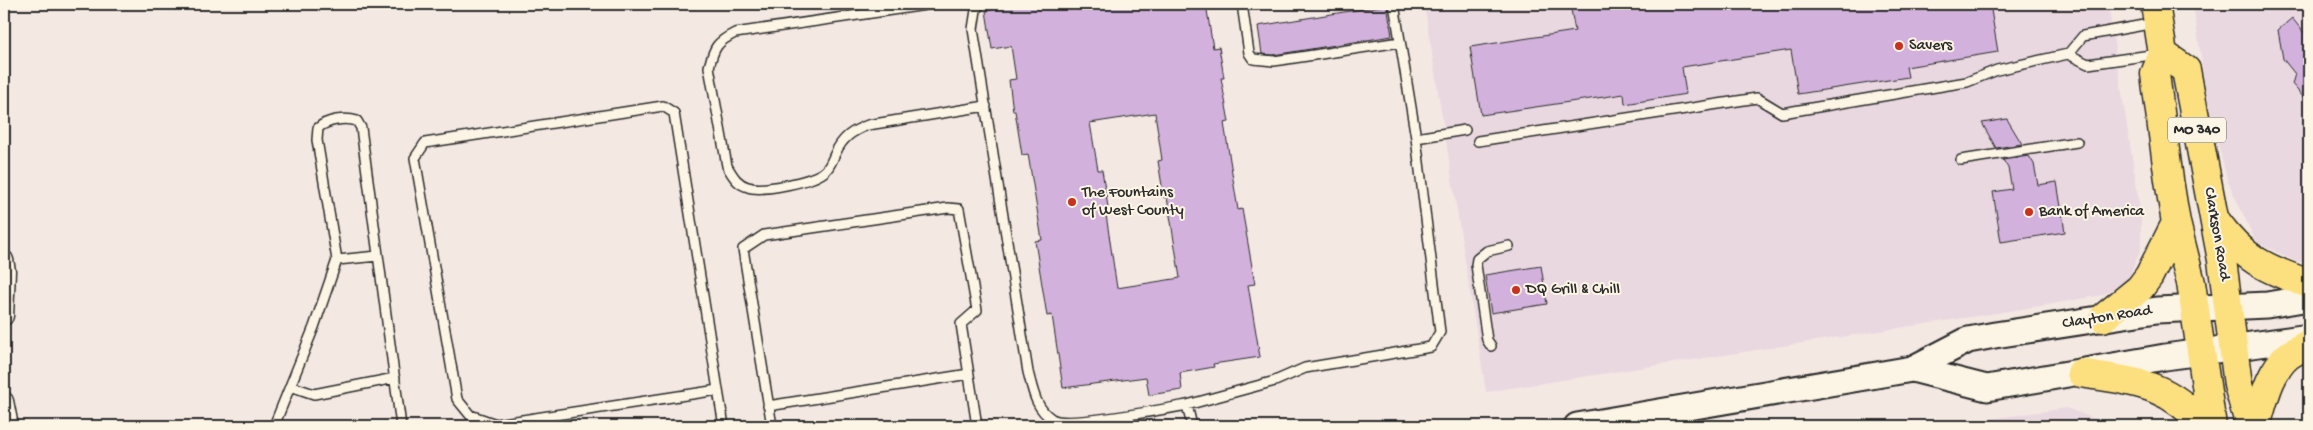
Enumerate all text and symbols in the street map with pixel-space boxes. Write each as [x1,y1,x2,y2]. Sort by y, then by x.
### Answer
place label: Savers [1909,37,1953,56]
marker: Savers [1893,40,1905,52]
road number: MO 340 [2168,118,2226,142]
place label: The Fountains of West County [1081,184,1184,221]
street label: Clarkson Road [2198,186,2234,284]
marker: The Fountains of West County [1066,196,1078,208]
place label: Bank of America [2038,203,2145,222]
marker: Bank of America [2023,206,2035,218]
place label: DQ Grill & Chill [1525,281,1620,300]
marker: DQ Grill & Chill [1510,284,1522,296]
street label: Clayton Road [2061,301,2155,334]

